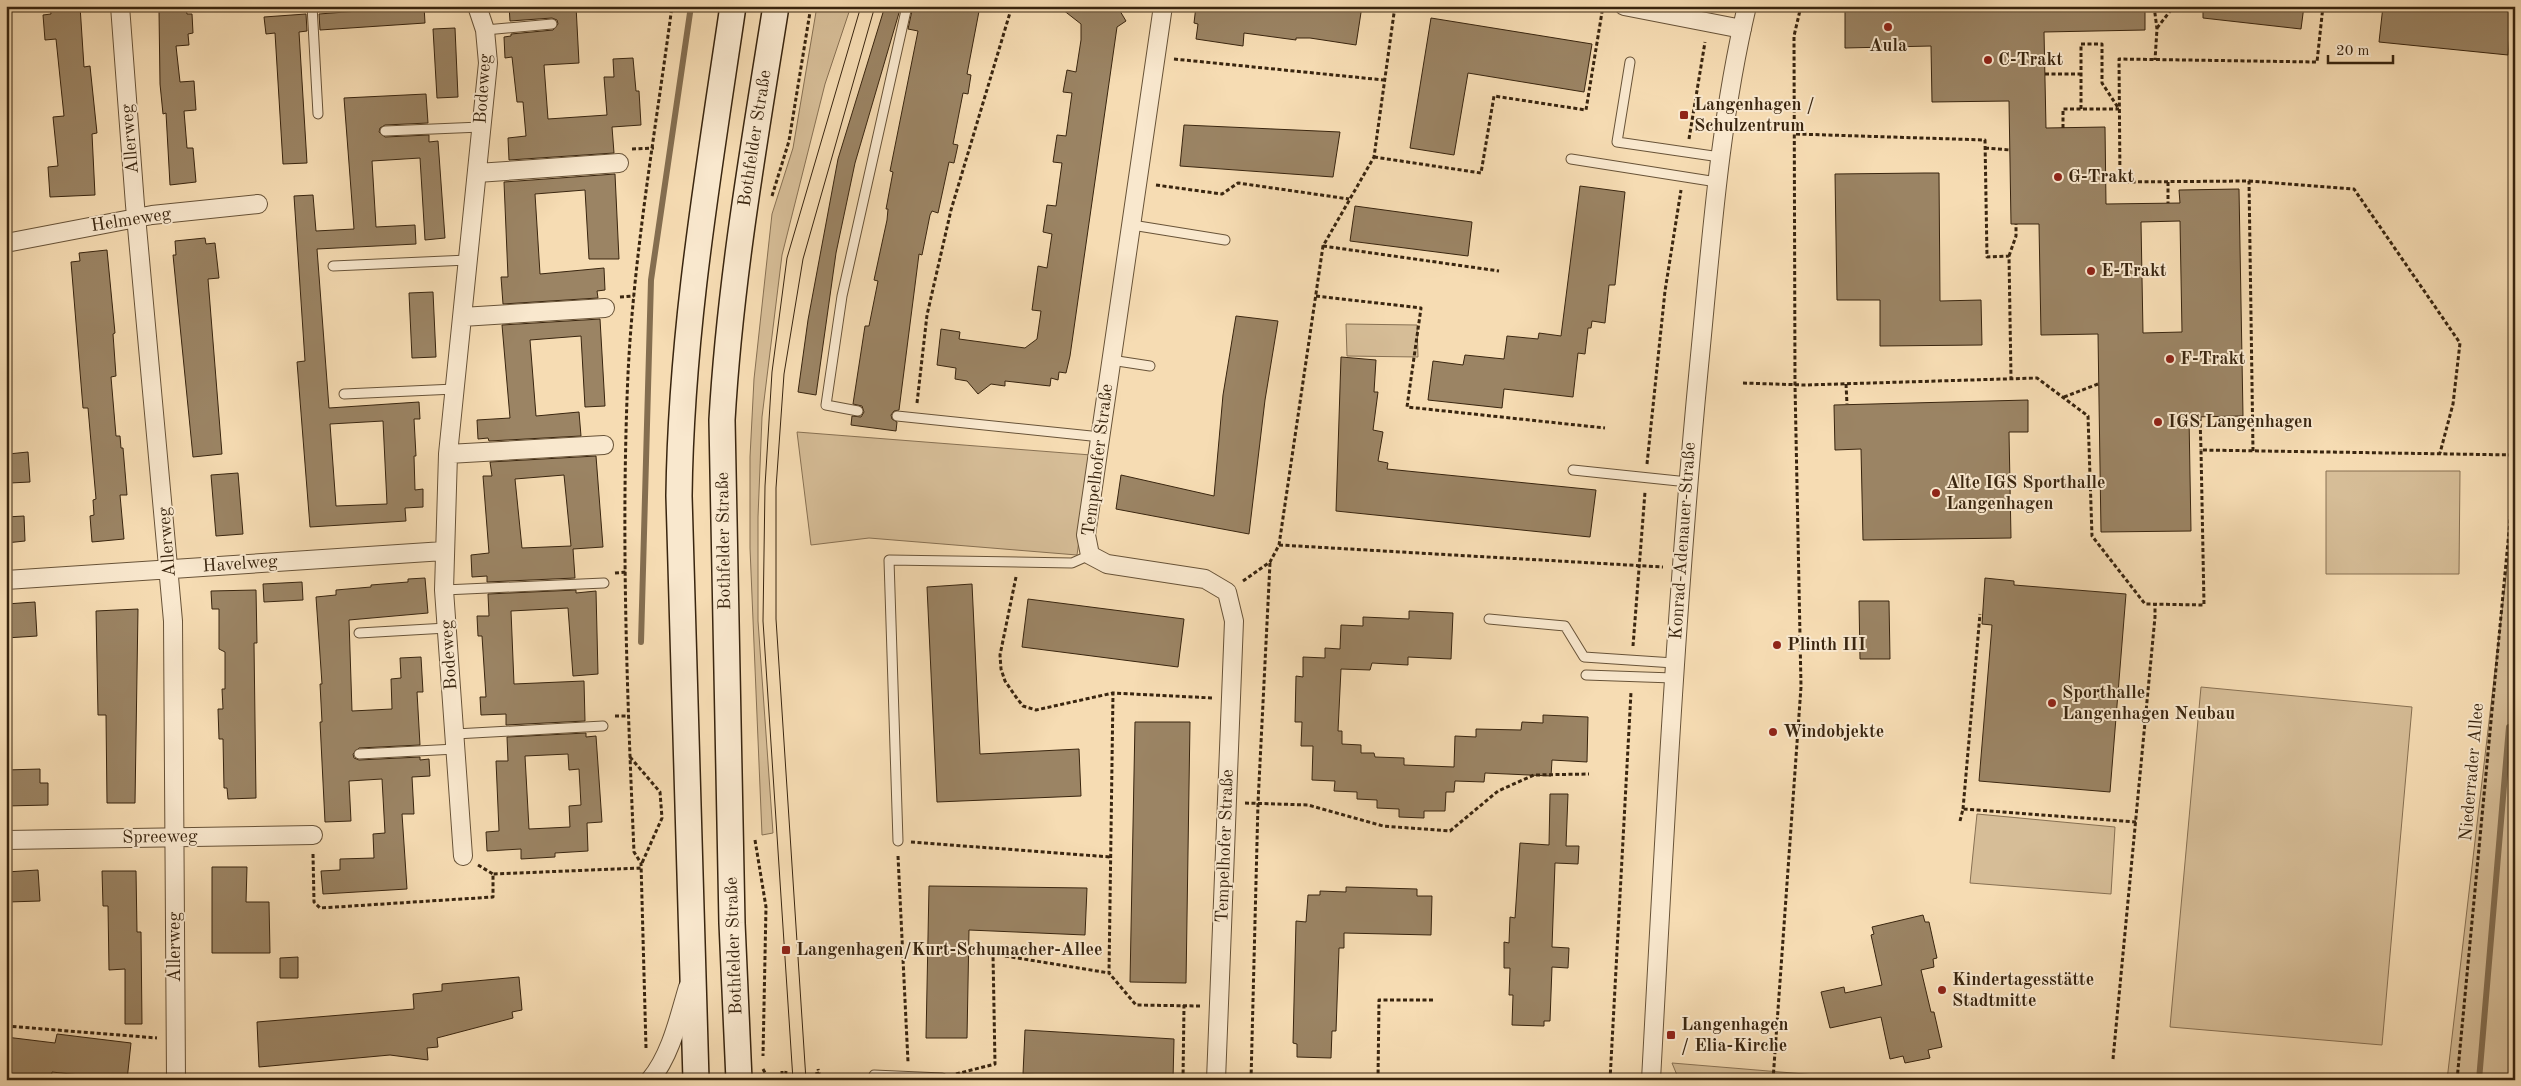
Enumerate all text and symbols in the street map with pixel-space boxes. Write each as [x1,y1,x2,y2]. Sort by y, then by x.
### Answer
marker: Aula [1882,21,1894,33]
scale bar [2328,32,2394,64]
place label: Aula [1869,37,1907,55]
text: 20 m [2336,44,2370,59]
place label: C-Trakt [1998,51,2063,69]
street label: Bodeweg [472,53,494,125]
marker: C-Trakt [1982,54,1994,66]
street label: Bothfelder Straße [736,69,775,208]
place label: Langenhagen / Schulzentrum [1694,96,1815,135]
street label: Allerweg [118,103,142,175]
marker: Langenhagen / Schulzentrum [1678,109,1690,121]
place label: G-Trakt [2068,168,2135,186]
marker: G-Trakt [2052,171,2064,183]
street label: Helmeweg [90,205,173,235]
place label: E-Trakt [2101,262,2167,280]
marker: E-Trakt [2085,265,2097,277]
place label: F-Trakt [2180,350,2246,368]
marker: F-Trakt [2164,353,2176,365]
street label: Tempelhofer Straße [1080,383,1116,537]
place label: IGS Langenhagen [2168,413,2312,431]
marker: IGS Langenhagen [2152,416,2164,428]
street label: Konrad-Adenauer-Straße [1667,442,1699,640]
street label: Bothfelder Straße [714,472,734,610]
place label: Alte IGS Sporthalle Langenhagen [1946,474,2105,513]
marker: Alte IGS Sporthalle Langenhagen [1930,487,1942,499]
street label: Allerweg [155,506,179,578]
street label: Havelweg [202,552,279,576]
street label: Bodeweg [438,619,460,691]
place label: Plinth III [1787,636,1866,654]
marker: Plinth III [1771,639,1783,651]
place label: Sporthalle Langenhagen Neubau [2062,684,2235,723]
marker: Sporthalle Langenhagen Neubau [2046,697,2058,709]
street label: Niederrader Allee [2457,702,2487,842]
place label: Windobjekte [1783,723,1884,741]
marker: Windobjekte [1767,726,1779,738]
street label: Tempelhofer Straße [1213,769,1237,923]
street label: Spreeweg [122,827,198,847]
street label: Bothfelder Straße [723,877,745,1015]
street label: Allerweg [166,912,184,982]
place label: Langenhagen/Kurt-Schumacher-Allee [796,941,1103,959]
marker: Langenhagen/Kurt-Schumacher-Allee [780,944,792,956]
place label: Kindertagesstätte Stadtmitte [1952,971,2094,1010]
marker: Kindertagesstätte Stadtmitte [1936,984,1948,996]
place label: Langenhagen / Elia-Kirche [1681,1016,1788,1055]
marker: Langenhagen / Elia-Kirche [1665,1029,1677,1041]

